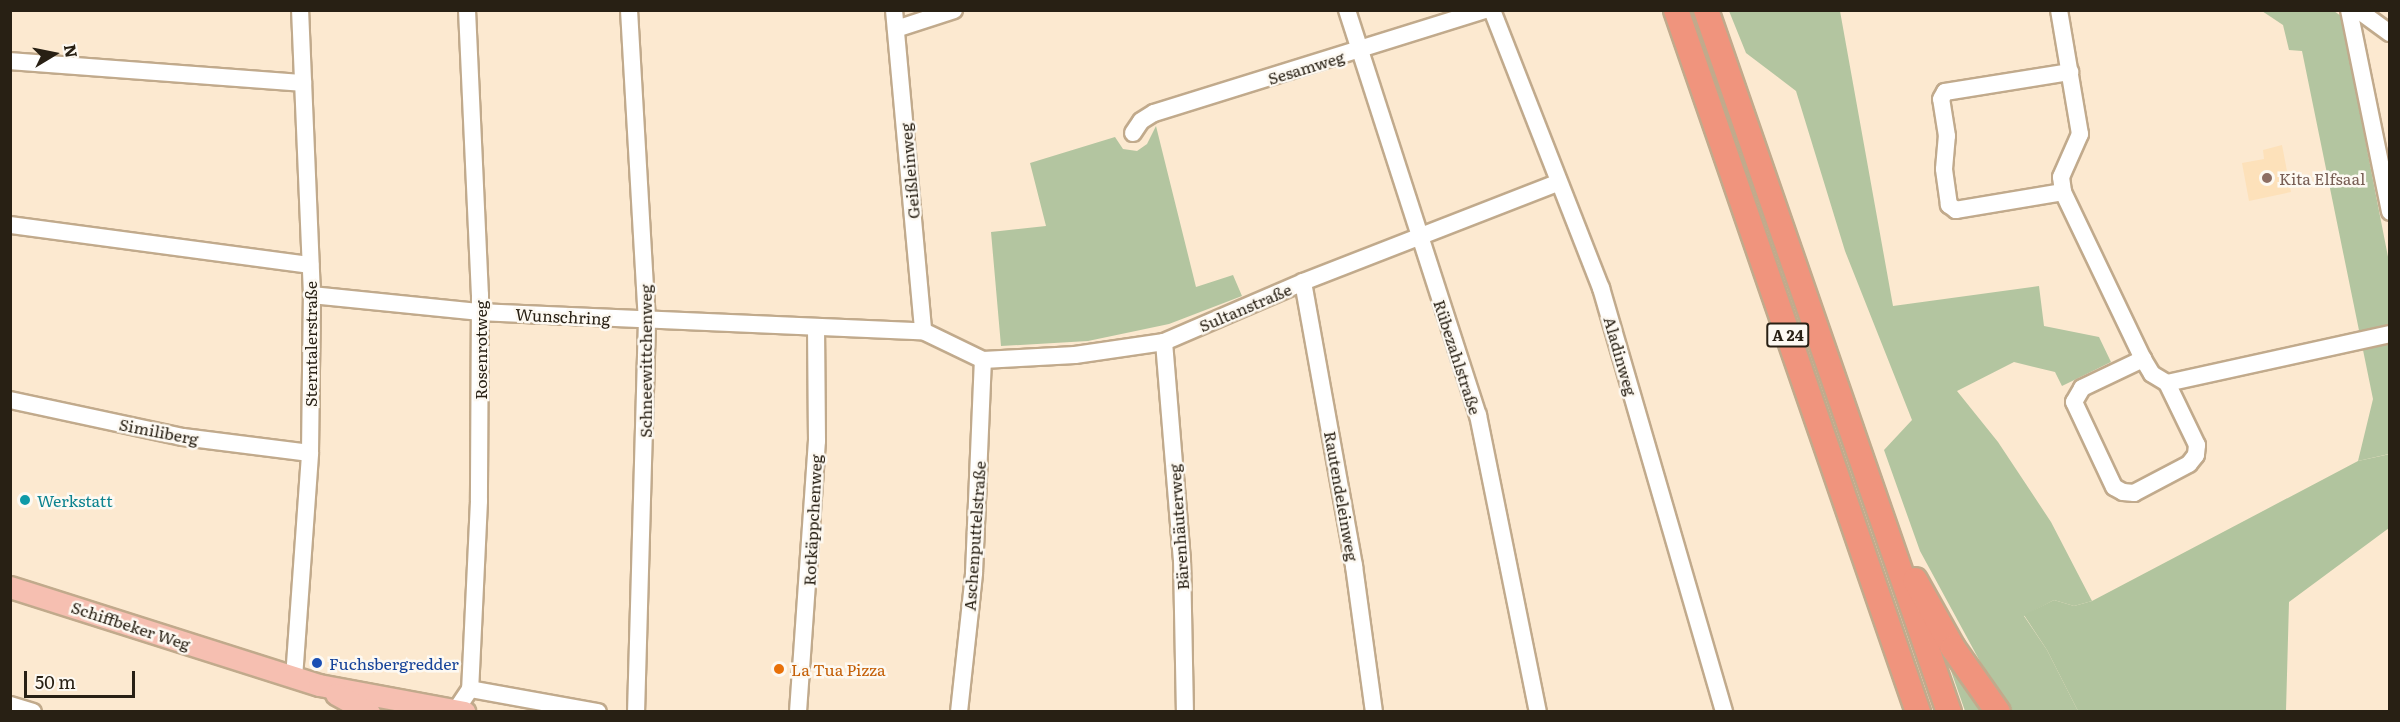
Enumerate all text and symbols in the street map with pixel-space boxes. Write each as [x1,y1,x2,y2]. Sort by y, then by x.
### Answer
north arrow [24,24,84,84]
text: N [59,42,85,60]
street label: Sesamweg [1265,46,1347,88]
street label: Geißleinweg [895,122,923,220]
place label: Kita Elfsaal [2279,168,2365,188]
marker: Kita Elfsaal [2260,171,2274,185]
street label: Sultanstraße [1196,279,1294,335]
street label: Sterntalerstraße [300,281,320,407]
street label: Schneewittchenweg [635,284,655,438]
street label: Rübezahlstraße [1430,297,1486,417]
street label: Rosenrotweg [470,300,490,400]
street label: Wunschring [515,304,611,328]
street label: Aladinweg [1601,314,1641,398]
road number: A 24 [1766,323,1810,347]
street label: Similiberg [118,414,200,448]
street label: Rautendeleinweg [1321,430,1363,562]
street label: Rotkäppchenweg [799,454,825,586]
street label: Aschenputtelstraße [959,460,989,612]
street label: Bärenhäuterweg [1164,463,1192,591]
place label: Werkstatt [37,490,113,510]
marker: Werkstatt [18,493,32,507]
street label: Schiffbeker Weg [69,597,193,653]
place label: Fuchsbergredder [329,653,459,673]
marker: Fuchsbergredder [310,656,324,670]
scale bar [27,659,138,697]
place label: La Tua Pizza [791,659,886,679]
marker: La Tua Pizza [772,662,786,676]
text: 50 m [35,668,76,695]

